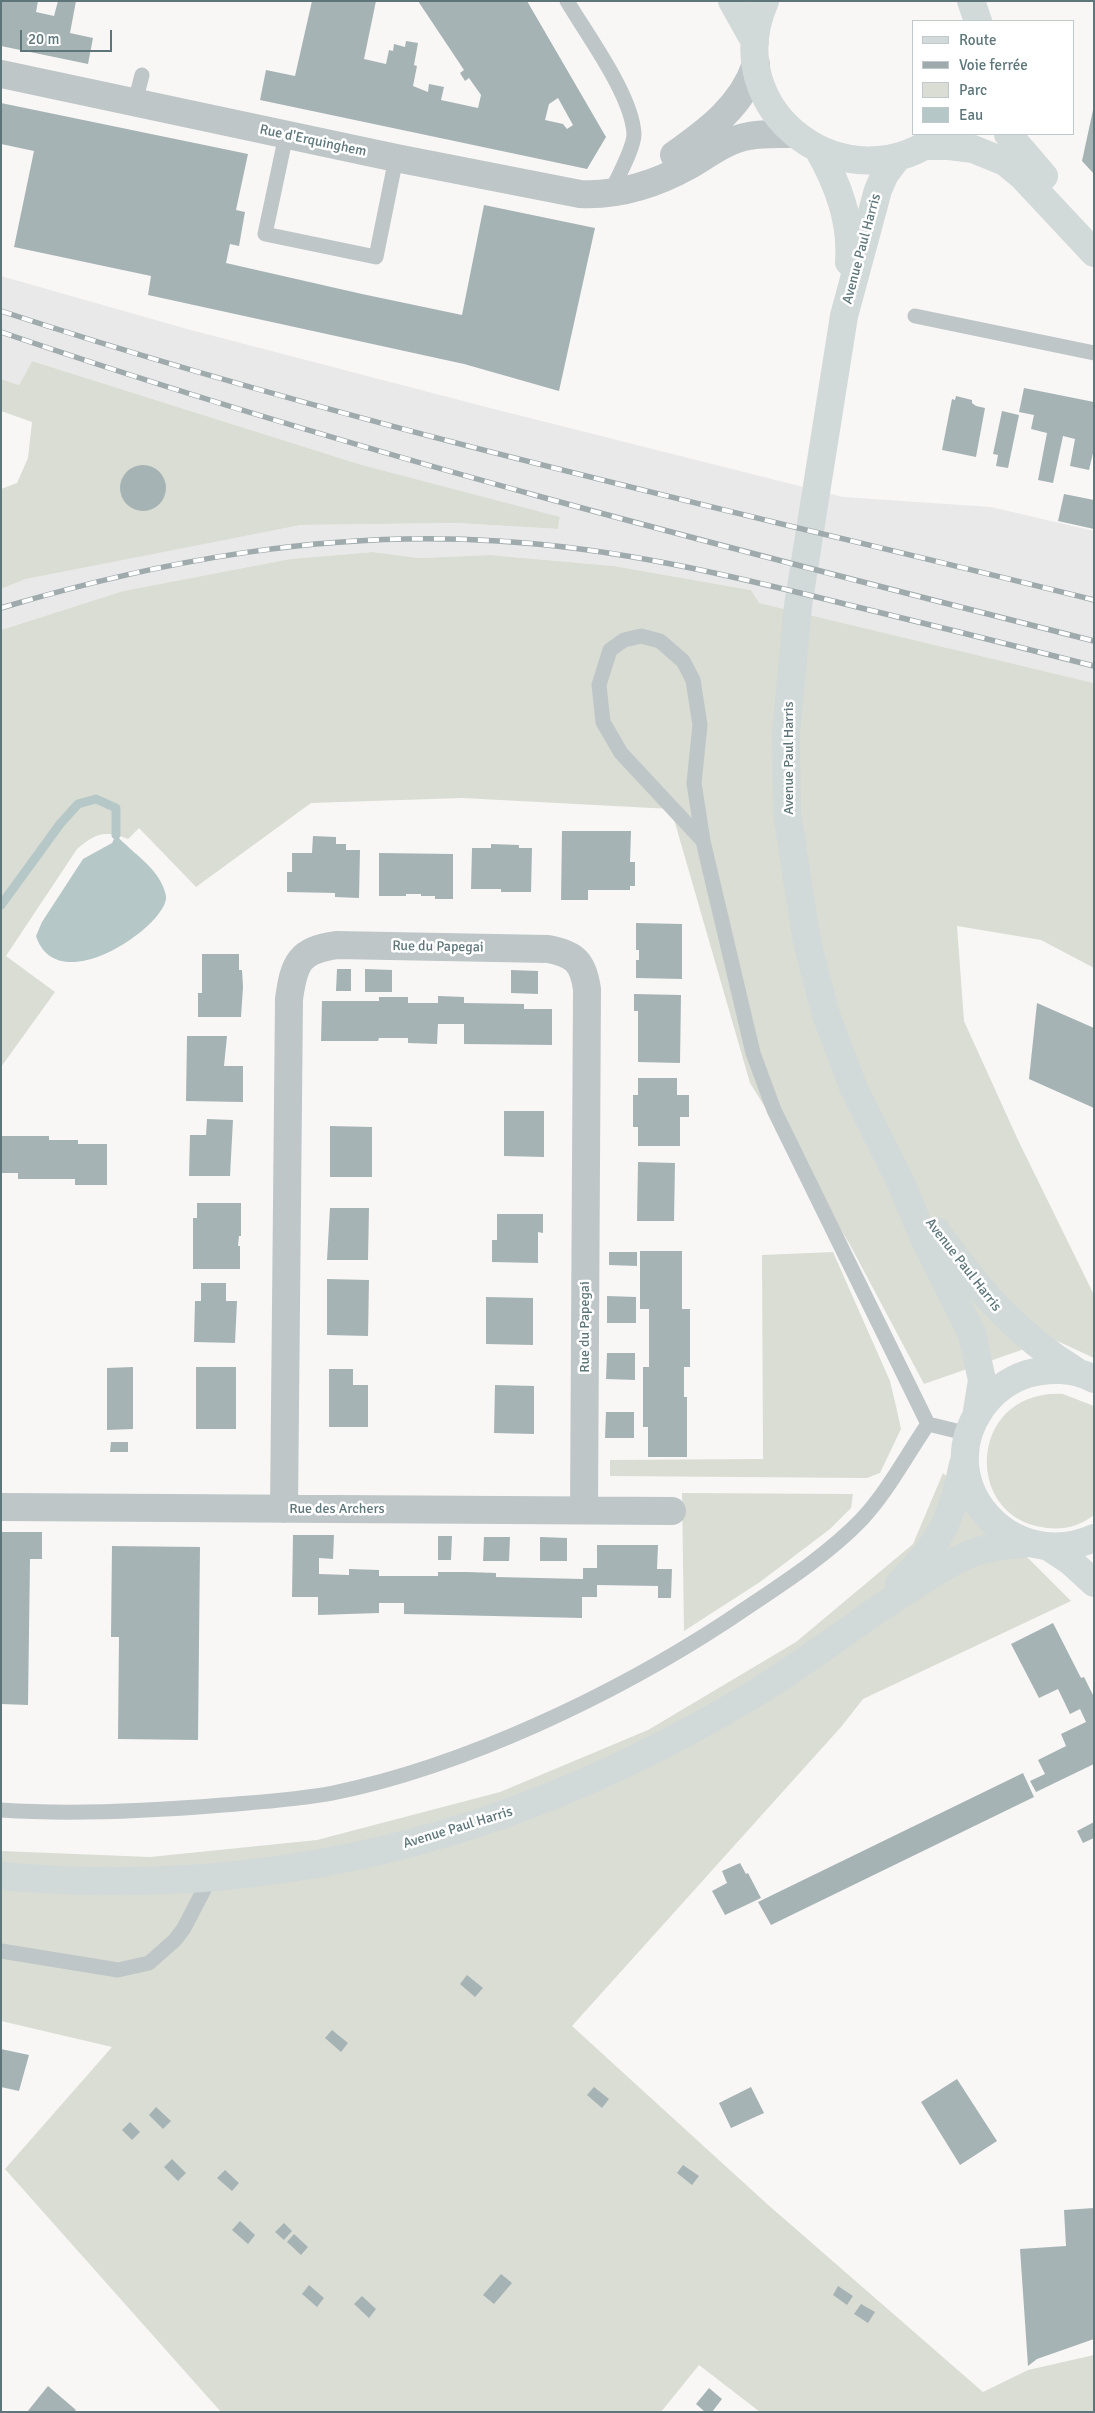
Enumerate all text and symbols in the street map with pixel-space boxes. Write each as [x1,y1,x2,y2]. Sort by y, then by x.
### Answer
scale bar [22,20,115,52]
legend [912,20,1075,135]
text: 20 m [28,30,59,48]
text: Route [959,31,996,49]
text: Voie ferrée [959,56,1028,74]
text: Parc [959,81,987,99]
text: Eau [959,106,983,124]
street label: Rue d'Erquinghem [258,121,368,161]
street label: Avenue Paul Harris [839,192,885,306]
street label: Avenue Paul Harris [781,701,797,815]
street label: Rue du Papegai [392,938,484,956]
street label: Avenue Paul Harris [921,1215,1005,1315]
street label: Rue du Papegai [577,1281,593,1373]
street label: Rue des Archers [289,1501,385,1517]
street label: Avenue Paul Harris [401,1803,515,1853]

